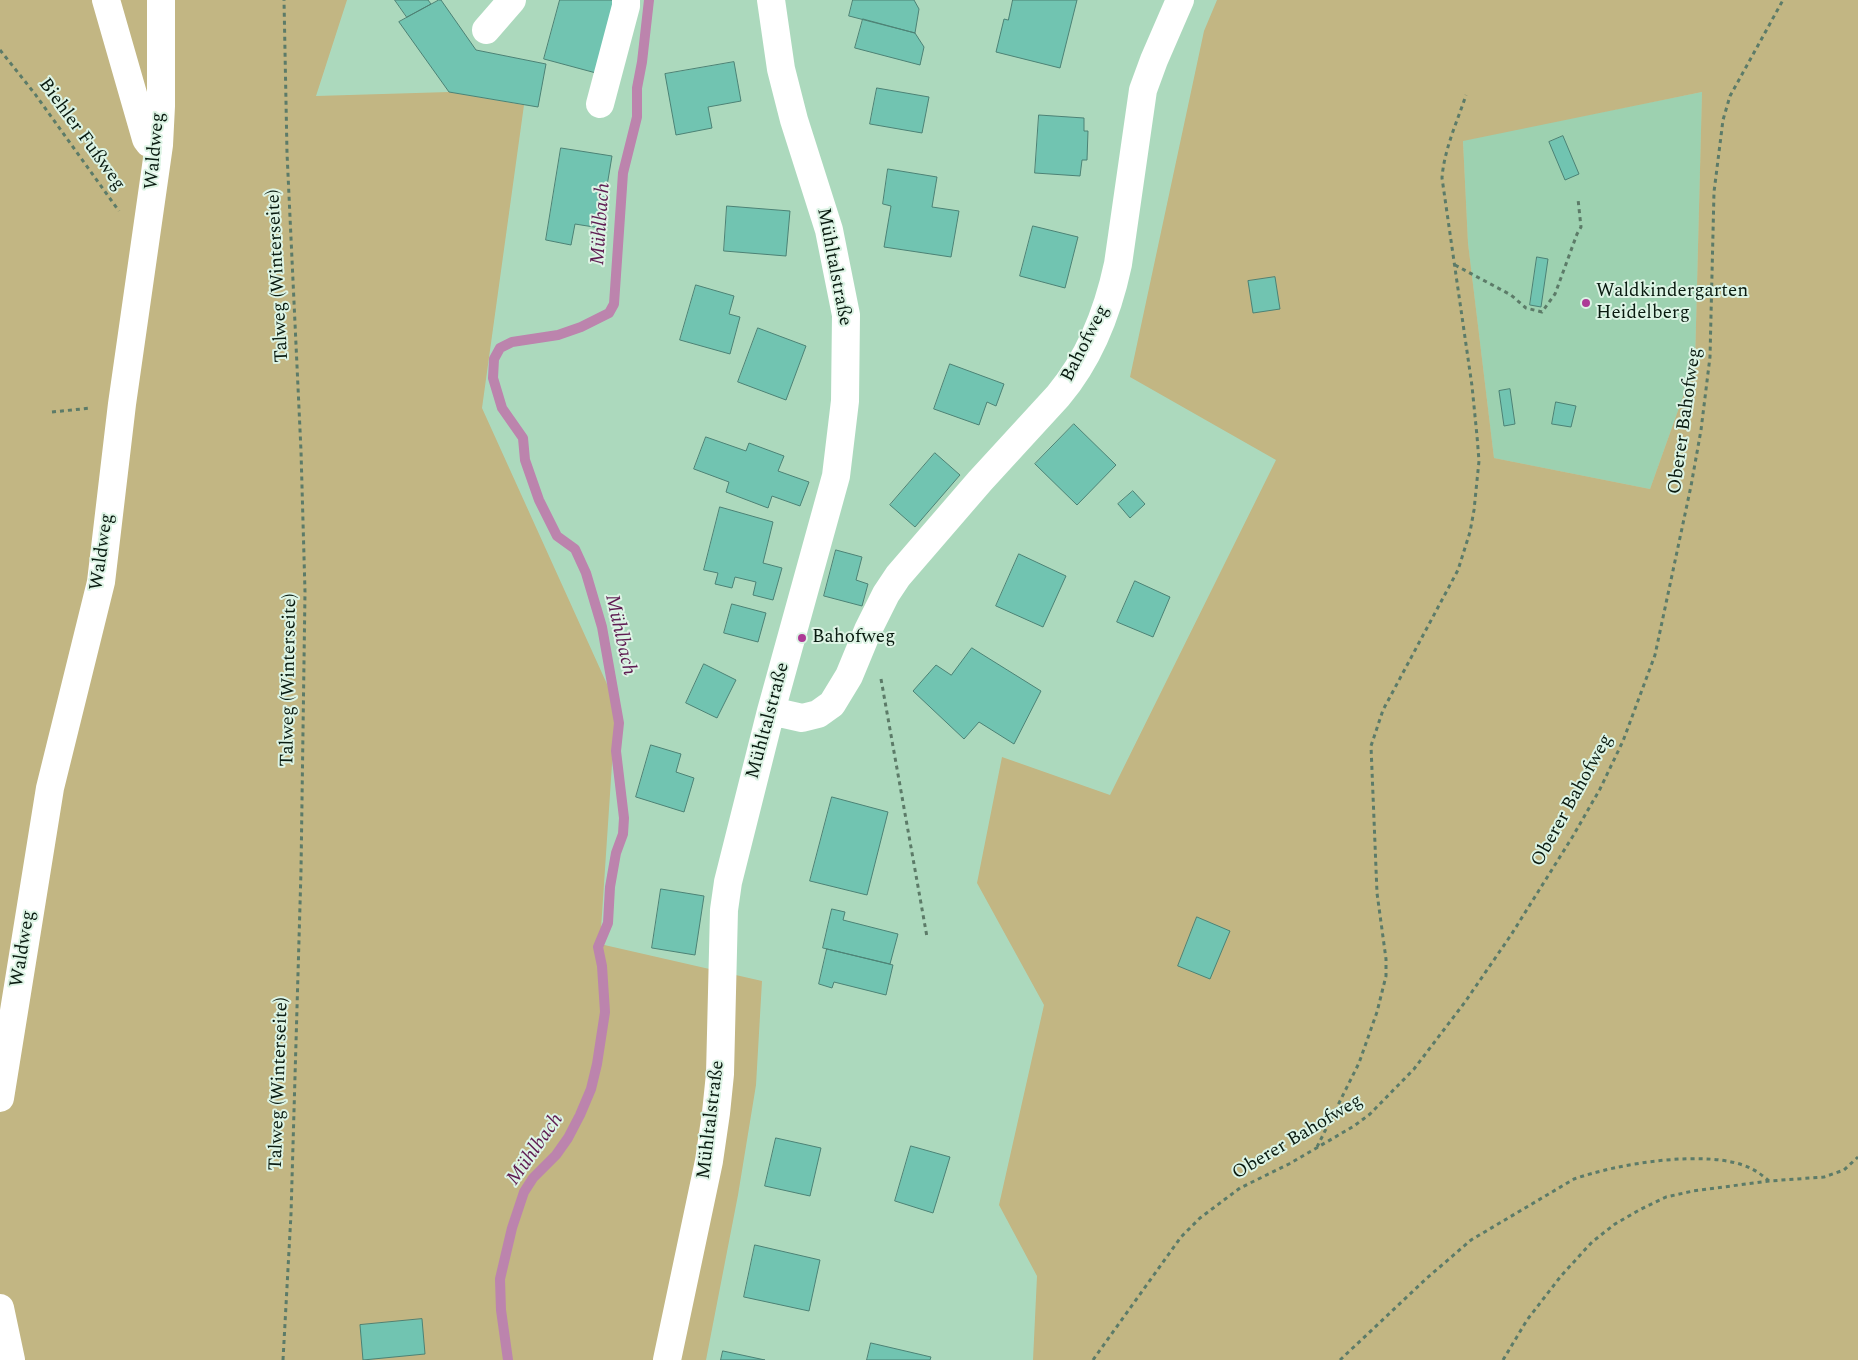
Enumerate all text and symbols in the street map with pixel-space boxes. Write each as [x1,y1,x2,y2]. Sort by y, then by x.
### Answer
street label: Biehler Fußweg [33,74,129,196]
street label: Waldweg [141,111,171,191]
water label: Mühlbach [587,182,617,266]
street label: Talweg (Winterseite) [263,189,295,363]
street label: Mühltalstraße [810,206,856,328]
place label: Waldkindergarten Heidelberg [1596,281,1748,325]
marker: Waldkindergarten Heidelberg [1580,297,1592,309]
street label: Bahofweg [1057,302,1115,386]
street label: Oberer Bahofweg [1664,346,1708,496]
street label: Waldweg [86,512,120,592]
water label: Mühlbach [598,592,640,678]
street label: Talweg (Winterseite) [277,593,303,767]
place label: Bahofweg [812,627,895,649]
marker: Bahofweg [796,632,808,644]
street label: Mühltalstraße [743,660,795,782]
street label: Oberer Bahofweg [1527,731,1619,871]
street label: Waldweg [7,909,41,989]
street label: Talweg (Winterseite) [266,997,294,1171]
street label: Mühltalstraße [693,1059,731,1181]
street label: Oberer Bahofweg [1229,1090,1367,1186]
water label: Mühlbach [503,1109,569,1191]

